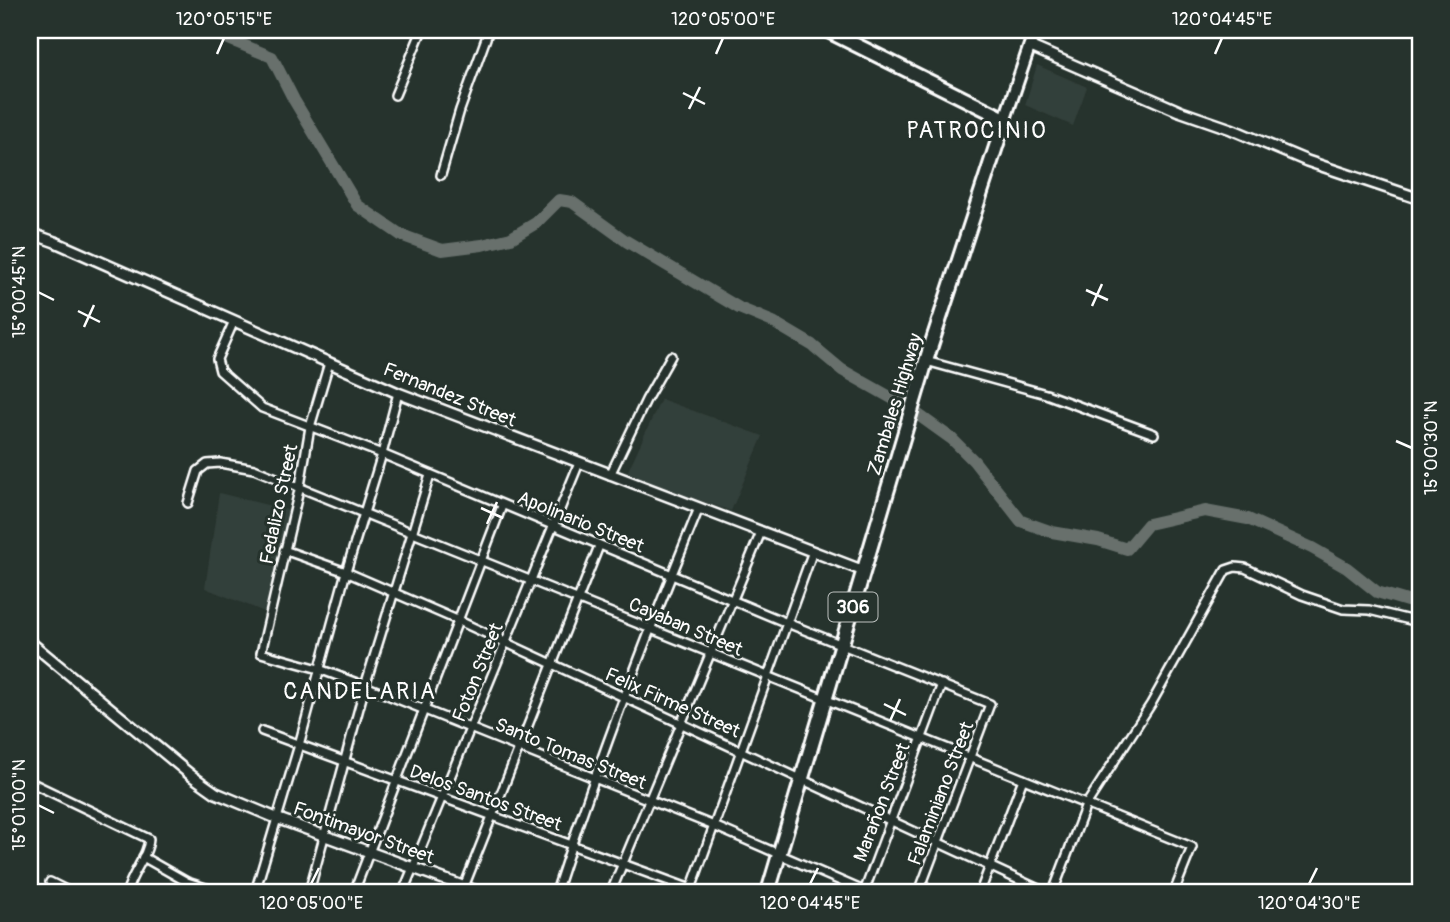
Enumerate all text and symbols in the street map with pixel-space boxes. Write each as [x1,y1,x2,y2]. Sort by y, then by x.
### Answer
text: 120°05'15"E [176,8,272,31]
text: 120°05'00"E [671,8,775,31]
text: 120°04'45"E [1172,8,1272,31]
district label: PATROCINIO [906,116,1048,145]
text: 15°00'45"N [8,246,31,338]
street label: Zambales Highway [862,330,928,478]
street label: Fernandez Street [380,357,520,433]
text: 15°00'30"N [1420,401,1443,495]
street label: Fedalizo Street [255,442,303,566]
street label: Apolinario Street [514,486,648,558]
street label: Cayaban Street [625,592,747,662]
road number: 306 [828,592,878,622]
street label: Foton Street [447,619,509,725]
street label: Felix Firme Street [601,662,744,744]
district label: CANDELARIA [283,677,437,706]
street label: Santo Tomas Street [491,713,650,795]
street label: Falaminiano Street [903,718,979,869]
street label: Marañon Street [848,739,916,865]
text: 15°01'00"N [8,759,31,851]
street label: Delos Santos Street [406,759,566,837]
street label: Fontimayor Street [290,796,438,870]
text: 120°05'00"E [259,892,363,915]
text: 120°04'45"E [760,892,860,915]
text: 120°04'30"E [1258,892,1360,915]

